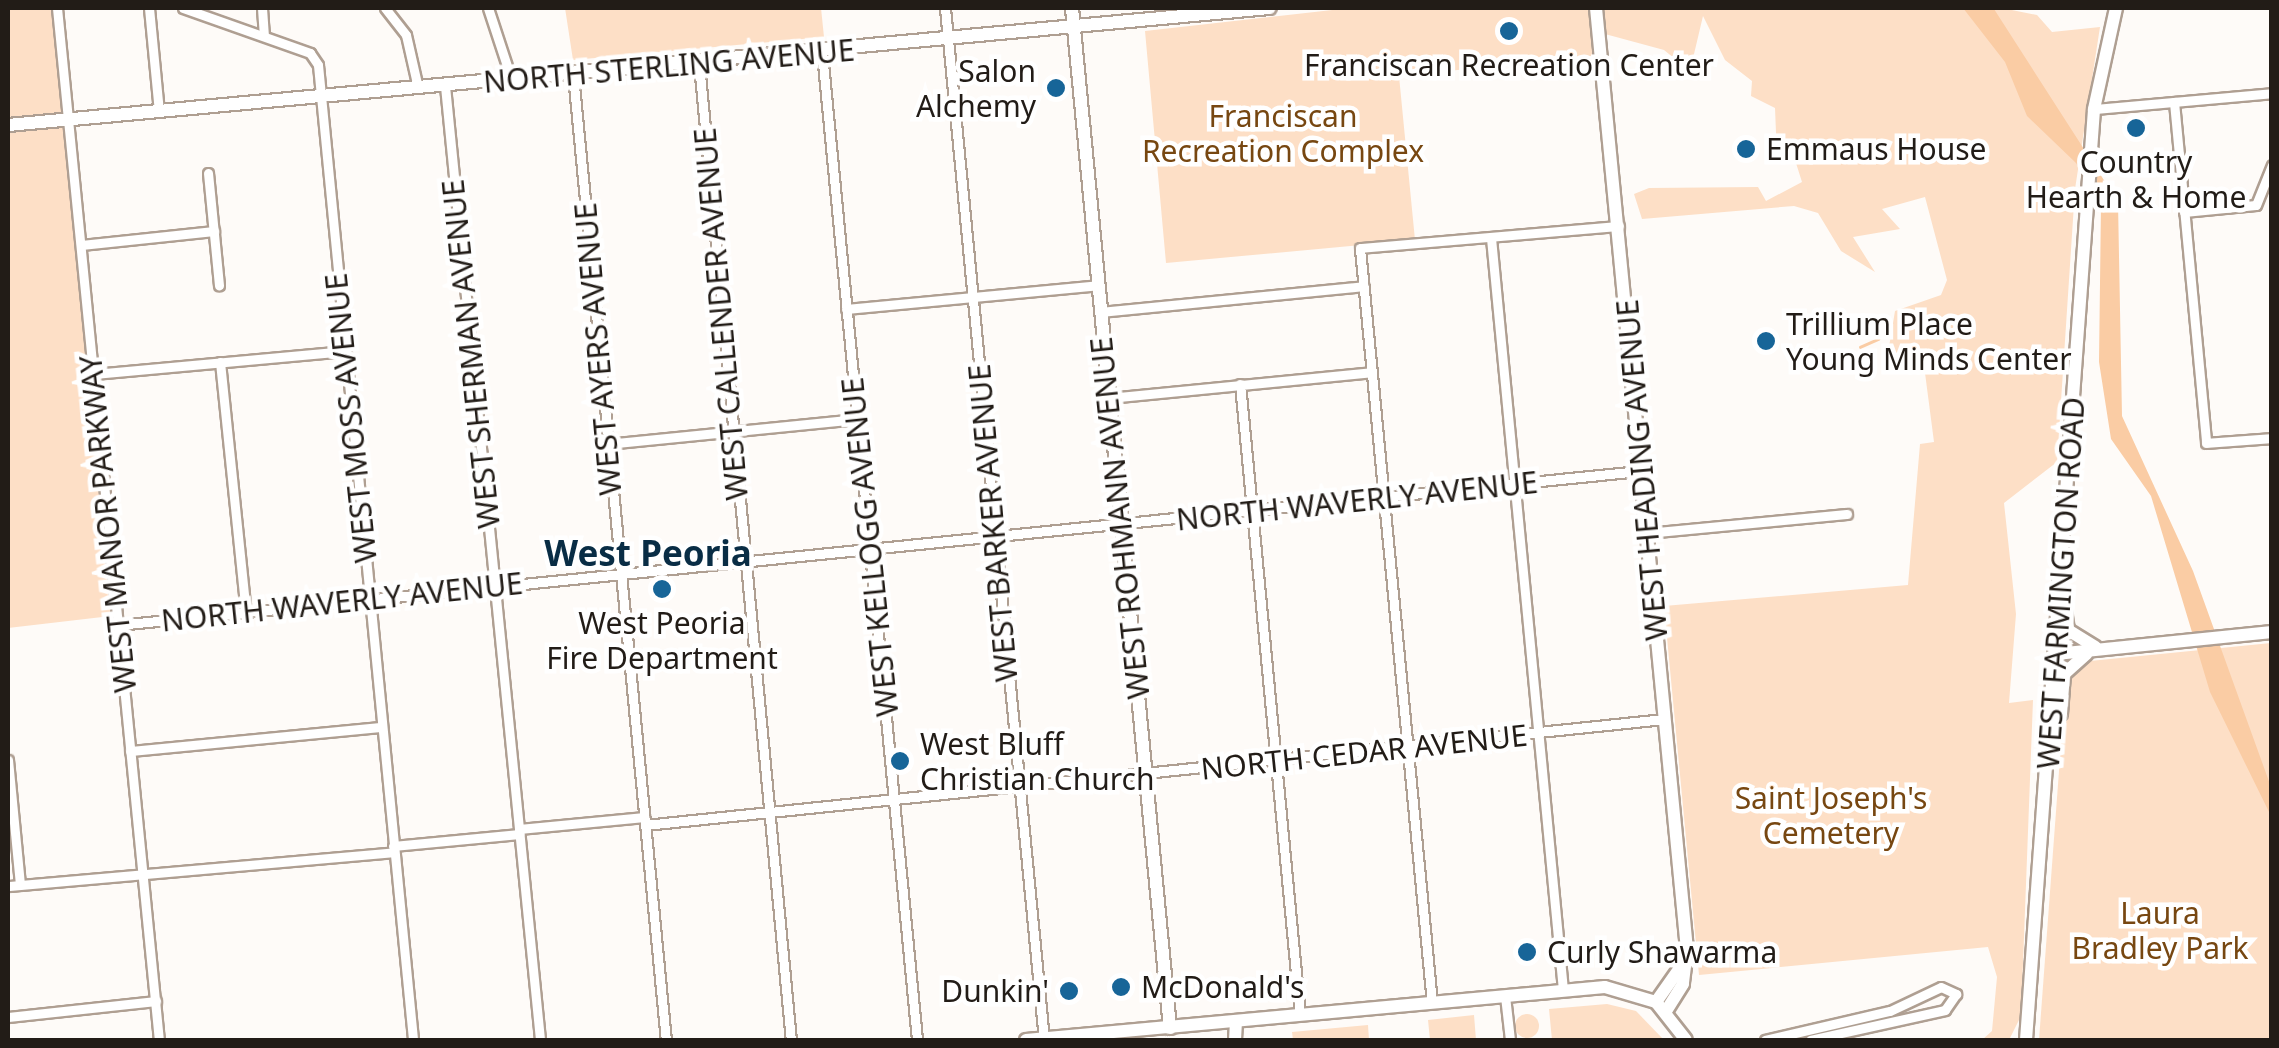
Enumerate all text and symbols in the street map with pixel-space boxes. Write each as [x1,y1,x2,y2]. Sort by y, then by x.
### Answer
marker: Franciscan Recreation Center [1498,20,1520,42]
street label: NORTH STERLING AVENUE [482,32,856,100]
place label: Franciscan Recreation Center [1304,47,1714,83]
place label: Salon Alchemy [916,53,1036,124]
marker: Salon Alchemy [1045,77,1067,99]
park label: Franciscan Recreation Complex [1142,98,1424,168]
marker: Country Hearth & Home [2125,117,2147,139]
street label: WEST CALLENDER AVENUE [687,126,755,502]
place label: Emmaus House [1766,131,1987,167]
marker: Emmaus House [1735,138,1757,160]
place label: Country Hearth & Home [2026,144,2246,214]
street label: WEST SHERMAN AVENUE [435,178,507,530]
street label: WEST AYERS AVENUE [567,201,629,497]
street label: WEST MOSS AVENUE [318,271,384,565]
street label: WEST HEADING AVENUE [1609,298,1675,642]
place label: Trillium Place Young Minds Center [1786,306,2072,376]
marker: Trillium Place Young Minds Center [1755,330,1777,352]
street label: WEST ROHMANN AVENUE [1083,335,1157,701]
street label: WEST MANOR PARKWAY [72,354,144,694]
street label: WEST BARKER AVENUE [961,363,1025,683]
street label: WEST KELLOGG AVENUE [834,376,906,718]
street label: WEST FARMINGTON ROAD [2030,396,2092,770]
street label: NORTH WAVERLY AVENUE [1174,464,1540,538]
district label: West Peoria [544,532,752,574]
street label: NORTH WAVERLY AVENUE [159,565,525,639]
marker: West Peoria Fire Department [651,578,673,600]
place label: West Peoria Fire Department [546,605,778,676]
street label: NORTH CEDAR AVENUE [1199,717,1529,787]
place label: West Bluff Christian Church [920,726,1155,796]
marker: West Bluff Christian Church [889,750,911,772]
park label: Saint Joseph's Cemetery [1735,780,1927,850]
park label: Laura Bradley Park [2071,895,2249,966]
place label: Curly Shawarma [1547,934,1777,970]
marker: Curly Shawarma [1516,941,1538,963]
place label: McDonald's [1141,969,1304,1005]
place label: Dunkin' [941,973,1049,1009]
marker: McDonald's [1110,976,1132,998]
marker: Dunkin' [1058,980,1080,1002]

